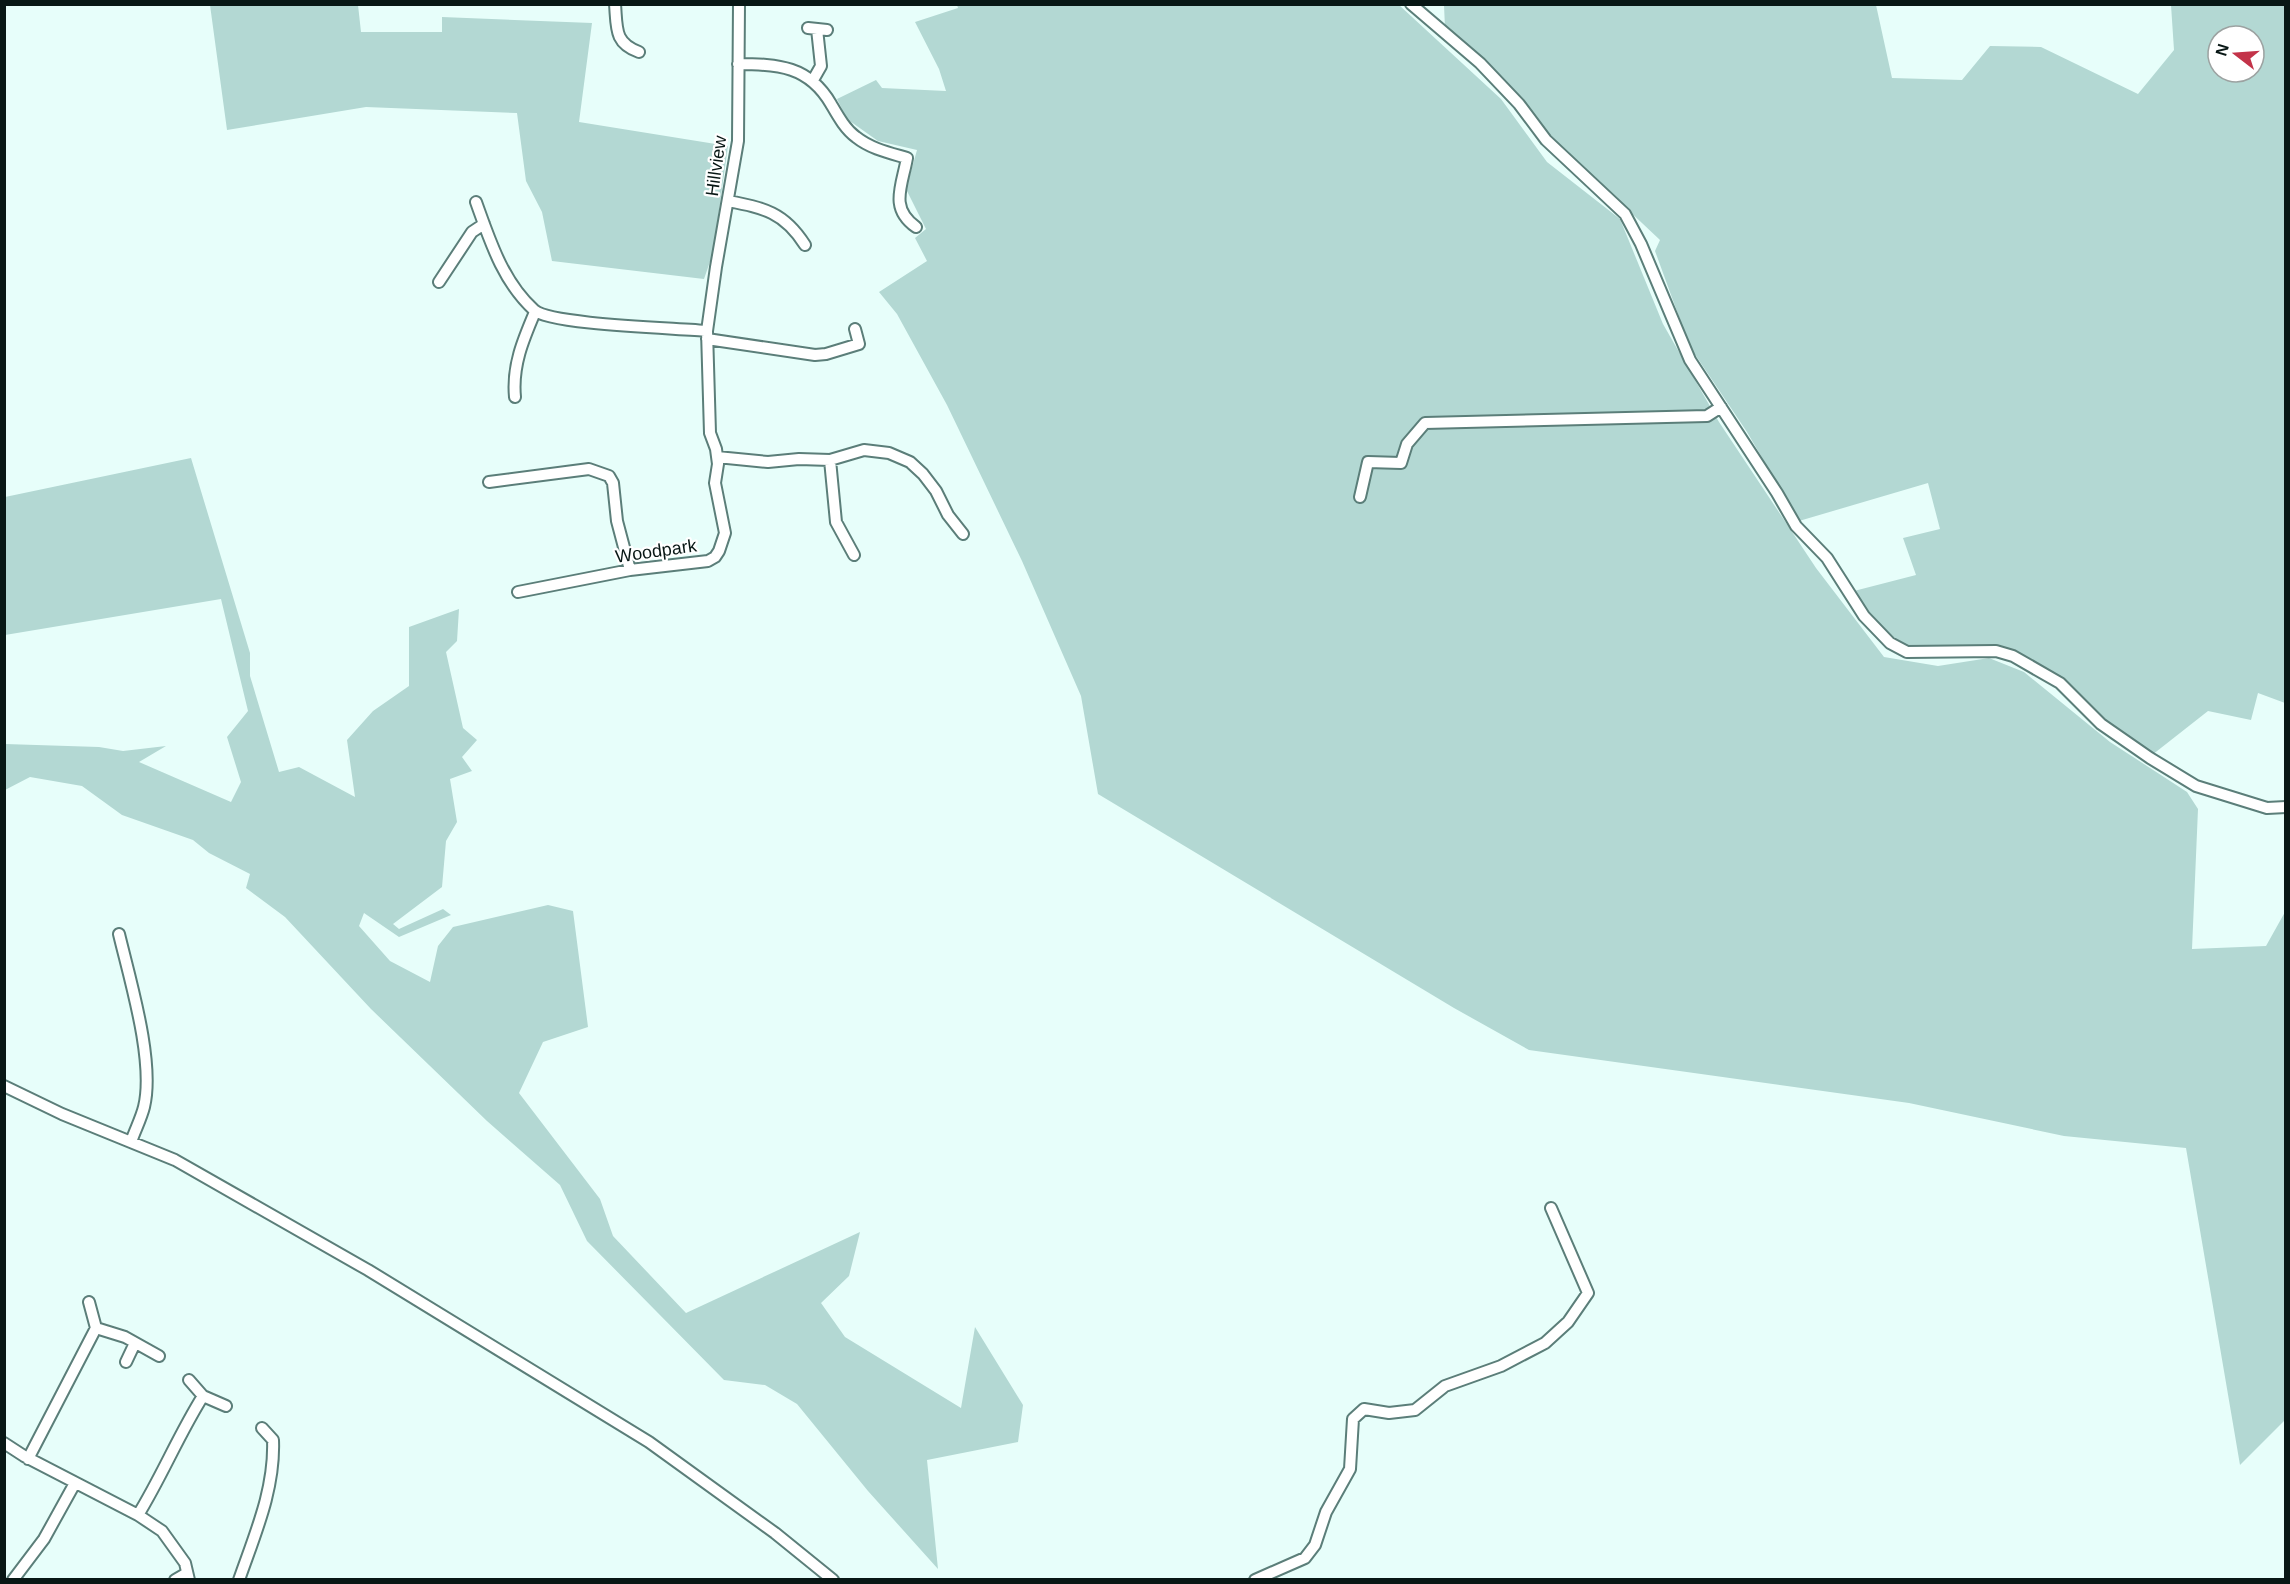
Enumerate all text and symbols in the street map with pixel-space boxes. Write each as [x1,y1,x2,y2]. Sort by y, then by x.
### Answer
north arrow [2206,24,2266,84]
text: N [2212,42,2232,58]
street label: Hillview [702,133,730,198]
street label: Woodpark [614,535,699,567]

